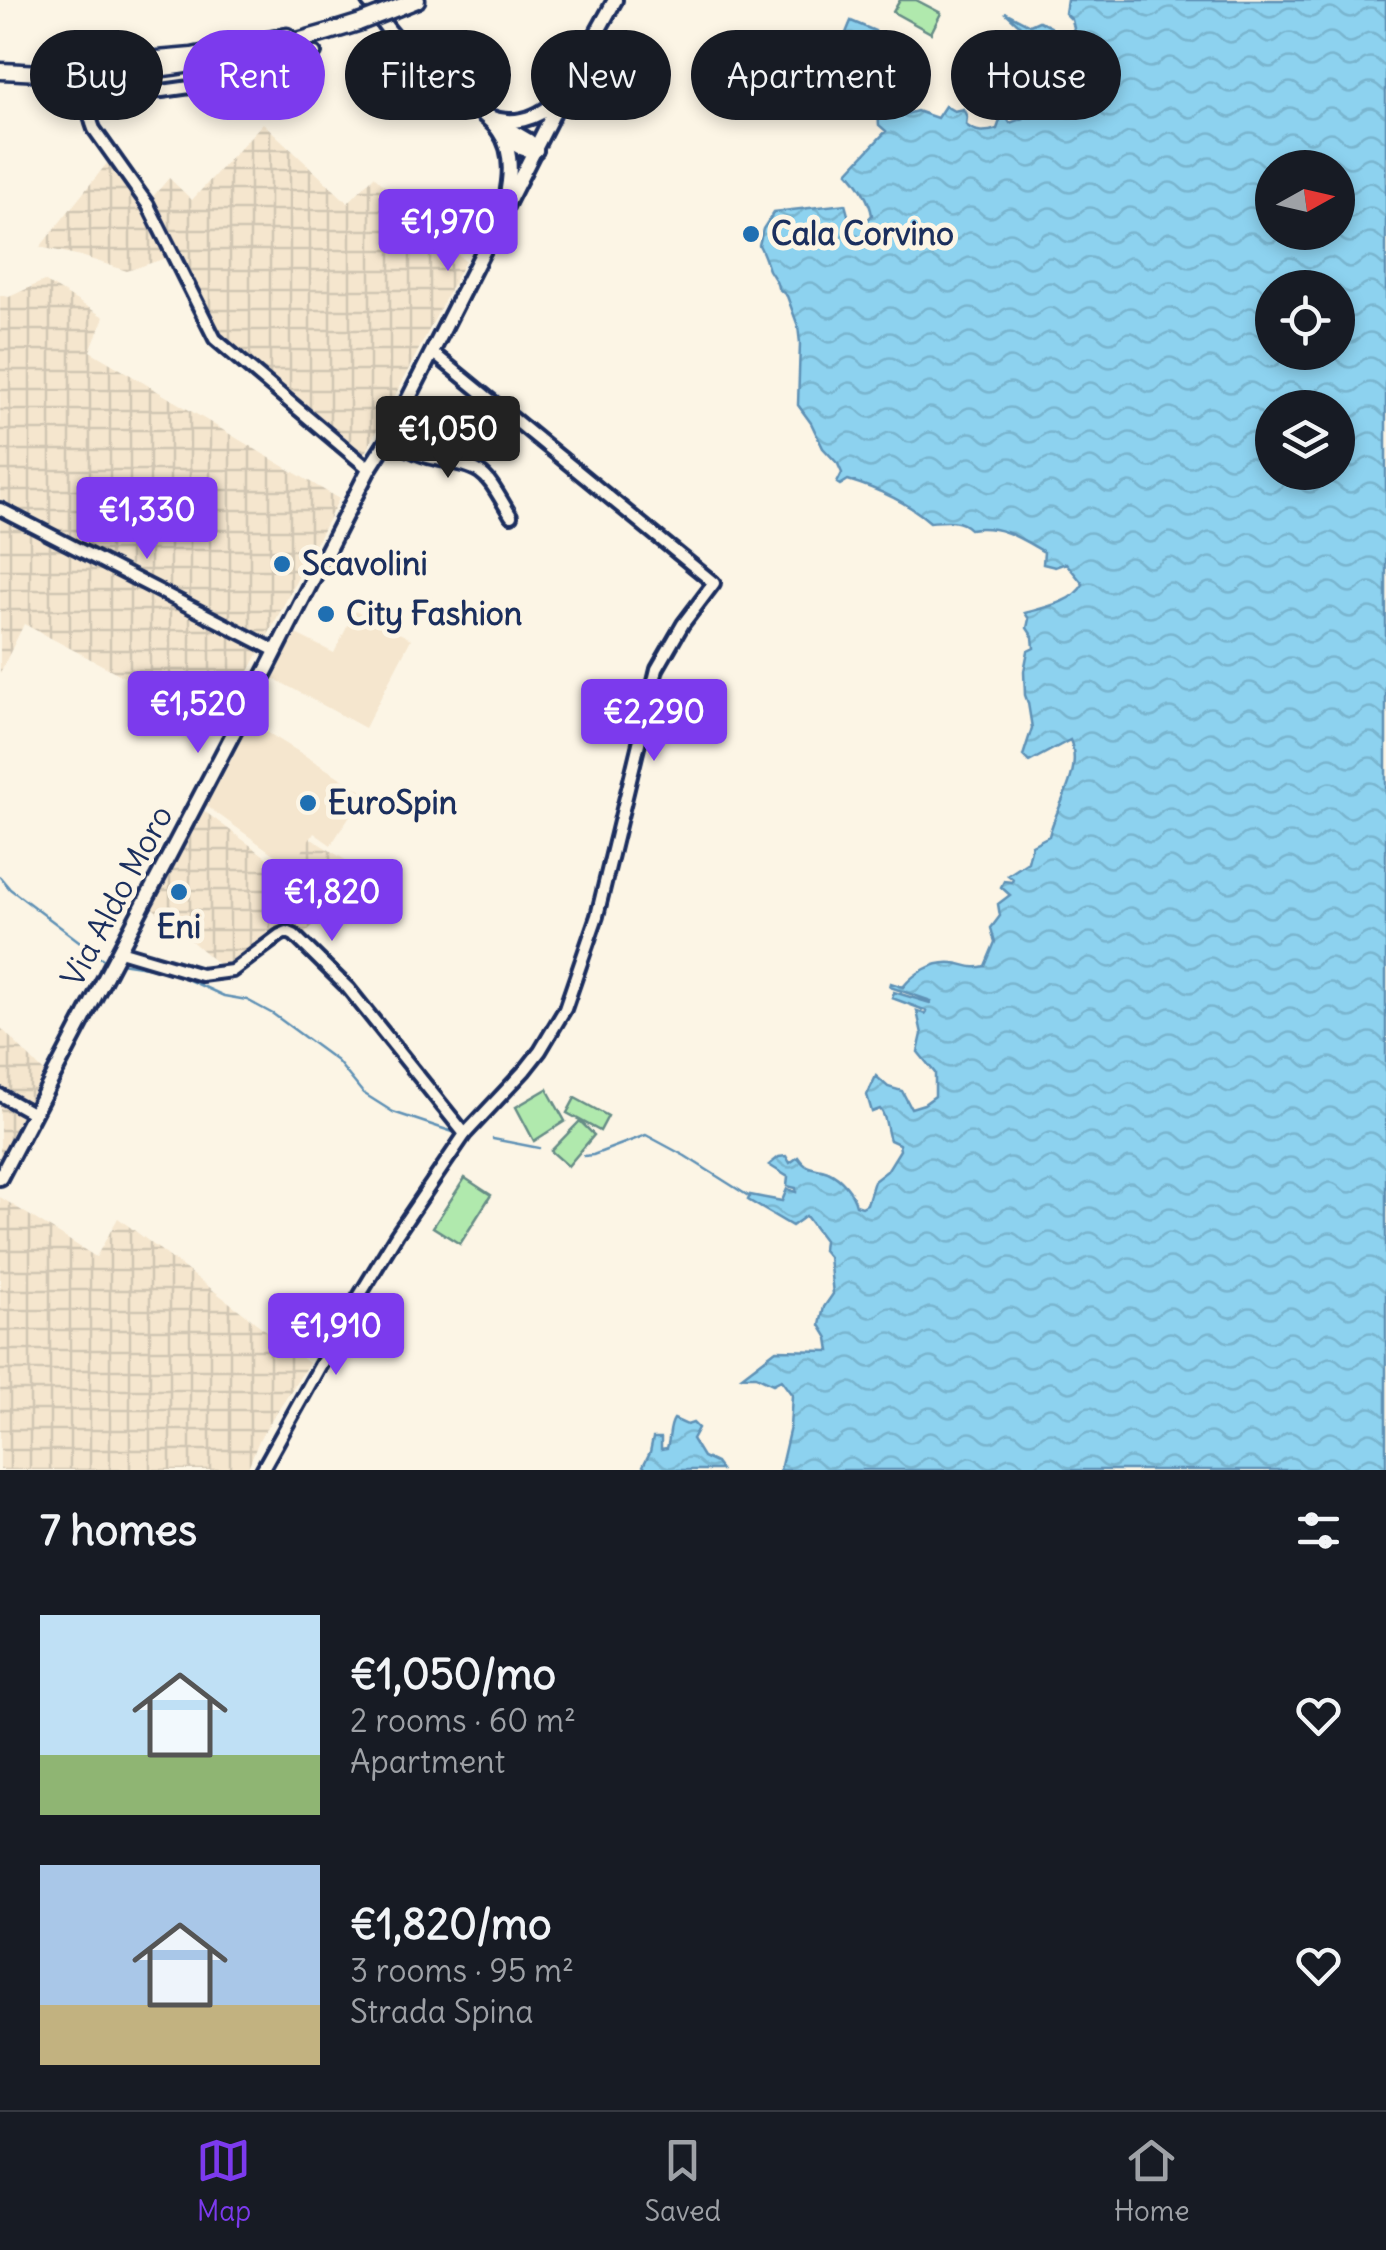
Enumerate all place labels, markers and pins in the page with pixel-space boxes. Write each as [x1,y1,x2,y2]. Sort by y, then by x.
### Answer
pin: €1,970 [367,189,529,274]
place label: Cala Corvino [771,213,954,254]
marker: Cala Corvino [740,223,762,245]
pin: €1,050 [367,396,529,481]
pin: €1,330 [66,477,228,562]
place label: Scavolini [302,543,428,584]
marker: Scavolini [271,553,293,575]
place label: City Fashion [346,593,522,634]
marker: City Fashion [315,603,337,625]
pin: €1,520 [117,671,279,756]
pin: €2,290 [573,679,735,764]
place label: EuroSpin [328,782,457,823]
marker: EuroSpin [297,792,319,814]
pin: €1,820 [251,859,413,944]
marker: Eni [168,881,190,903]
place label: Eni [157,906,201,947]
pin: €1,910 [255,1293,417,1378]

